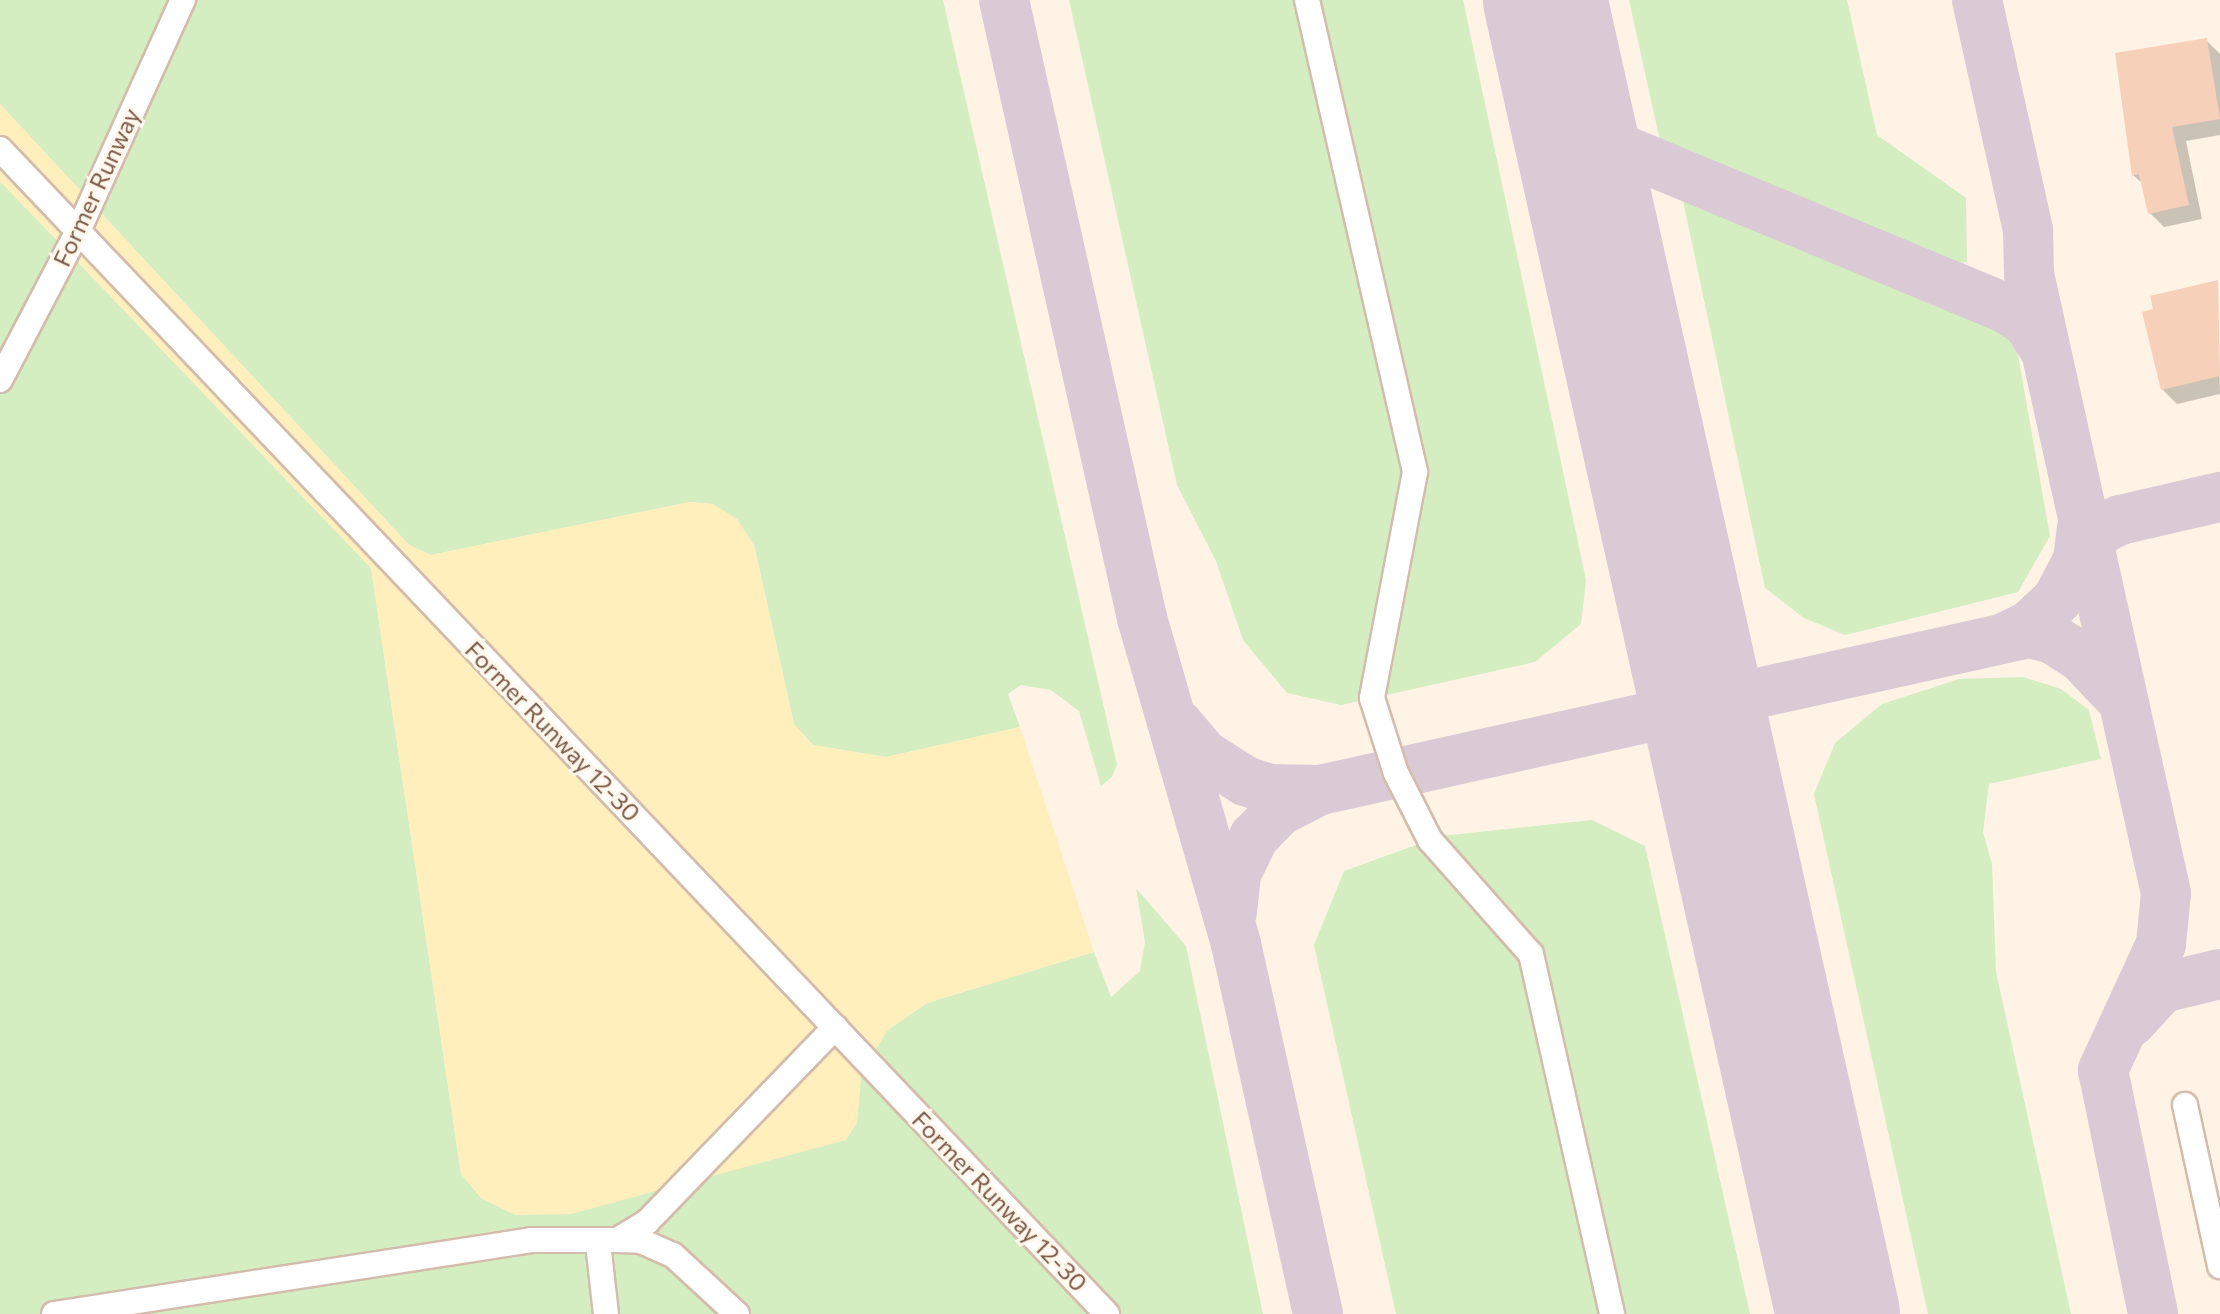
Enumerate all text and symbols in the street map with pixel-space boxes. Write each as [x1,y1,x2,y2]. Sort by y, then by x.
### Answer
street label: Former Runway [47,103,145,271]
street label: Former Runway 12-30 [460,635,646,827]
street label: Former Runway 12-30 [907,1105,1093,1297]

